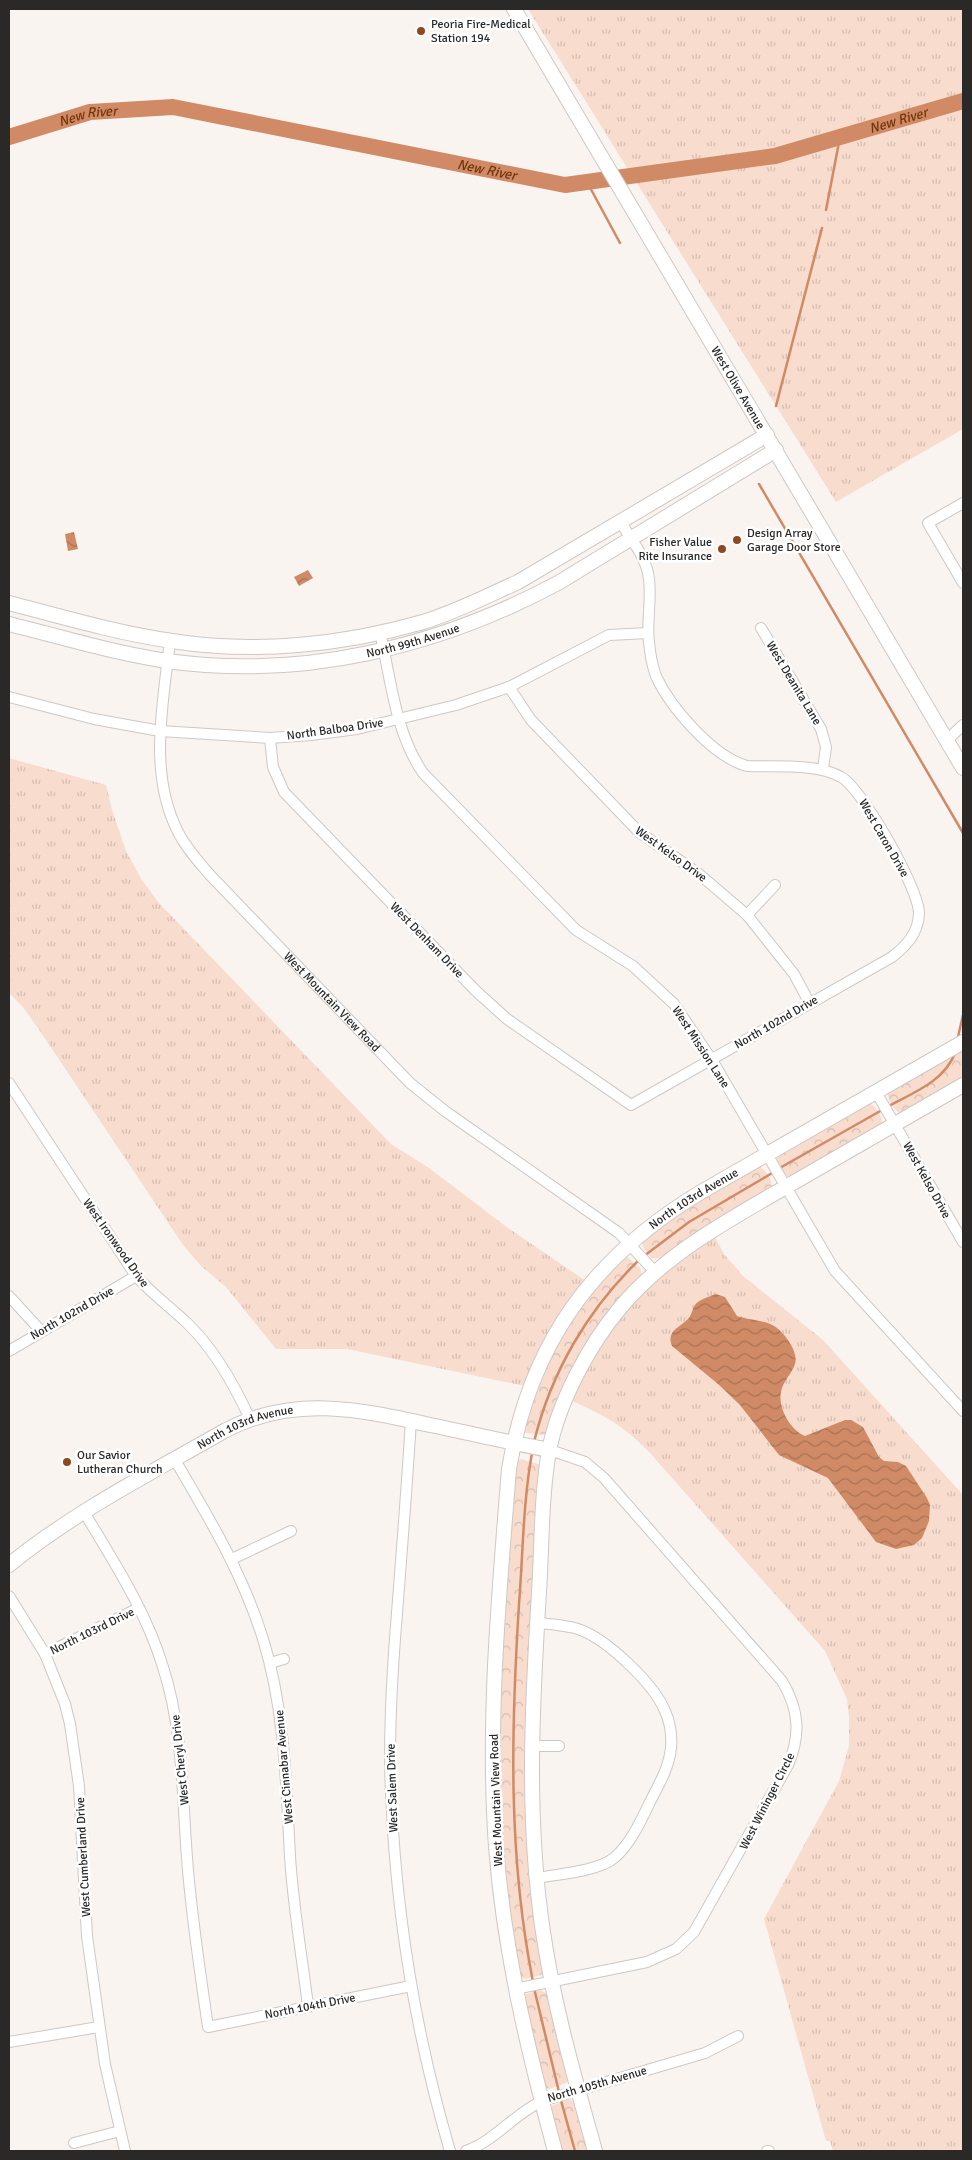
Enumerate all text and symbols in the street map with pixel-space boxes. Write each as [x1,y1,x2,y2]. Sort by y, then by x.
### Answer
place label: Peoria Fire-Medical Station 194 [431,17,531,46]
marker: Peoria Fire-Medical Station 194 [415,25,427,37]
water label: New River [56,102,120,130]
water label: New River [867,103,931,137]
water label: New River [456,156,520,185]
street label: West Olive Avenue [707,344,768,432]
place label: Design Array Garage Door Store [747,526,841,555]
marker: Design Array Garage Door Store [731,534,743,546]
place label: Fisher Value Rite Insurance [638,535,712,564]
marker: Fisher Value Rite Insurance [716,543,728,555]
street label: North 99th Avenue [365,621,462,661]
street label: West Deanita Lane [763,639,825,728]
street label: North Balboa Drive [286,715,384,744]
street label: West Caron Drive [855,797,912,880]
street label: West Kelso Drive [632,823,710,886]
street label: West Denham Drive [387,899,467,981]
street label: West Mountain View Road [280,949,383,1055]
street label: North 102nd Drive [732,992,821,1052]
street label: West Mission Lane [668,1003,733,1091]
street label: West Kelso Drive [899,1139,954,1221]
street label: North 103rd Avenue [646,1165,741,1233]
street label: West Ironwood Drive [79,1196,152,1291]
street label: North 102nd Drive [28,1283,117,1343]
street label: North 103rd Avenue [195,1403,294,1453]
place label: Our Savior Lutheran Church [77,1448,163,1477]
marker: Our Savior Lutheran Church [61,1456,73,1468]
street label: North 103rd Drive [48,1605,137,1658]
street label: West Cinnabar Avenue [272,1709,297,1825]
street label: West Cheryl Drive [168,1714,193,1806]
street label: West Mountain View Road [487,1733,506,1867]
street label: West Salem Drive [383,1743,402,1833]
street label: West Wininger Circle [737,1750,798,1852]
street label: West Cumberland Drive [73,1797,94,1917]
street label: North 104th Drive [263,1990,357,2023]
street label: North 105th Avenue [546,2063,649,2106]

